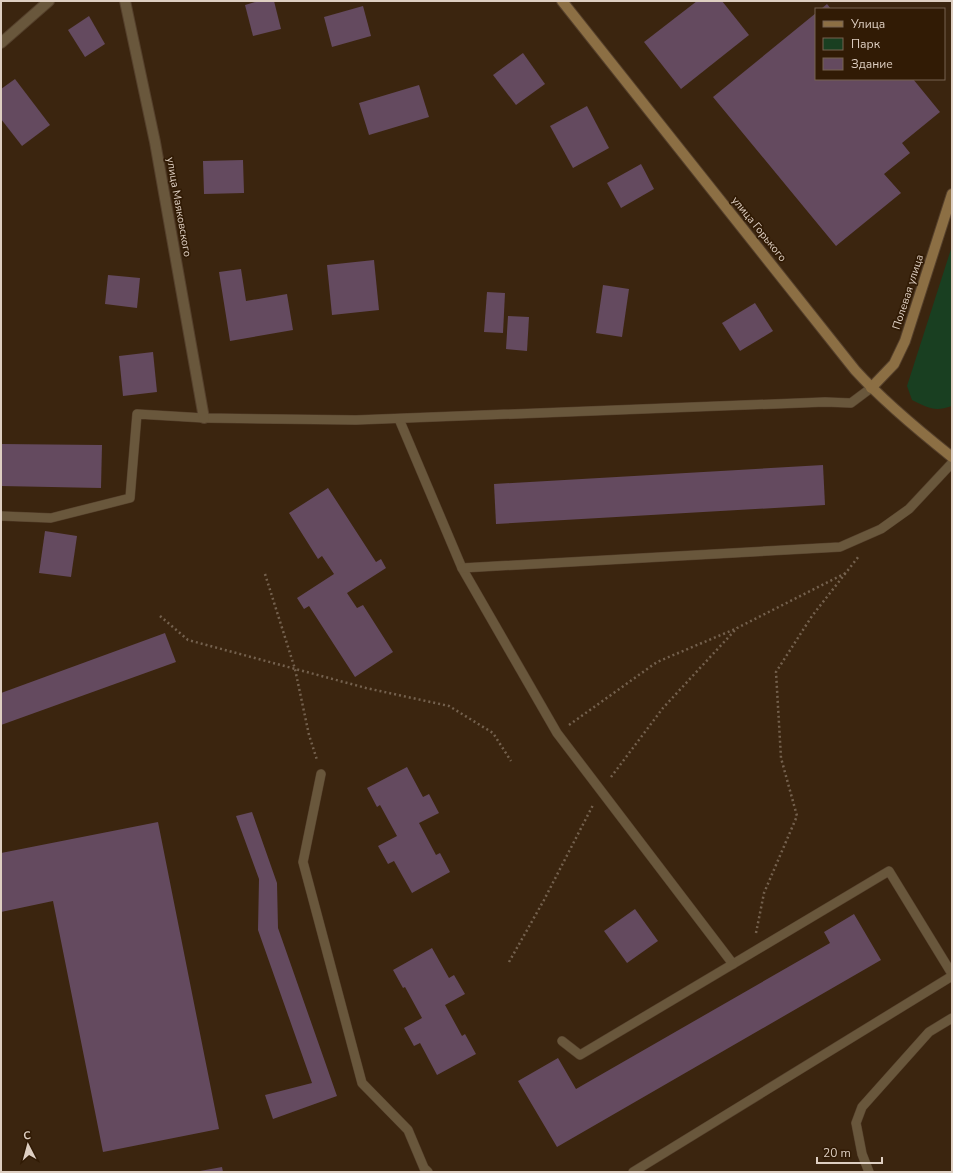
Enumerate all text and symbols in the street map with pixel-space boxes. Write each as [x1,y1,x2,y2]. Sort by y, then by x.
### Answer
legend [815,8,945,80]
text: Улица [850,16,885,32]
text: Парк [851,36,881,52]
text: Здание [851,56,893,72]
street label: улица Маяковского [163,156,195,258]
street label: улица Горького [728,193,790,265]
street label: Полевая улица [889,252,927,331]
north arrow [8,1125,48,1165]
text: С [23,1128,32,1143]
scale bar [817,1139,882,1165]
text: 20 m [823,1145,851,1161]

